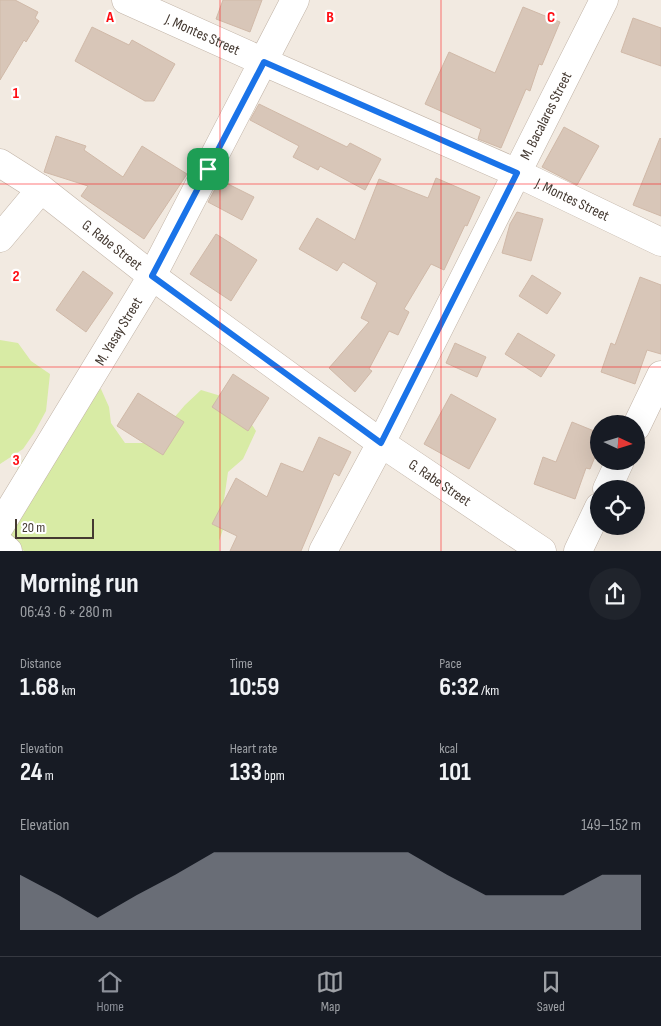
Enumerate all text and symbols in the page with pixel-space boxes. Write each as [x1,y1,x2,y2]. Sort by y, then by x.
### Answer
text: A [105,8,114,27]
text: B [326,8,334,27]
text: C [547,8,555,27]
street label: J. Montes Street [161,9,243,60]
street label: M. Bacalares Street [516,68,577,163]
text: 1 [13,84,20,103]
pin [187,148,229,190]
icon: arrive [194,155,222,183]
street label: J. Montes Street [531,174,613,226]
street label: G. Rabe Street [78,216,146,275]
text: 2 [12,267,20,286]
street label: M. Yasay Street [91,293,147,369]
north arrow [590,415,645,470]
map controls [590,415,645,535]
text: 3 [12,451,20,470]
street label: G. Rabe Street [405,455,475,511]
button: locate [590,480,645,535]
scale bar [15,516,94,539]
text: 20 m [22,519,45,536]
text: Morning run [20,567,139,600]
button: share [589,568,641,620]
text: 06:43 · 6 × 280 m [20,603,112,622]
text: Distance [20,655,61,672]
text: Time [230,655,253,672]
text: Pace [439,655,462,672]
text: 1.68 [20,672,59,703]
text: 10:59 [230,672,279,703]
text: 6:32 [439,672,479,703]
text: km [59,682,76,699]
text: /km [479,682,499,699]
text: Elevation [20,740,63,757]
text: Heart rate [230,740,277,757]
text: kcal [439,740,458,757]
text: 24 [20,757,43,788]
text: 133 [230,757,262,788]
text: 101 [439,757,471,788]
text: m [43,767,54,784]
text: bpm [262,767,285,784]
text: Elevation [20,816,69,835]
text: 149–152 m [581,816,641,835]
tab: Home [96,968,124,1015]
tab: Map [316,968,344,1015]
tab: Saved [537,968,565,1015]

